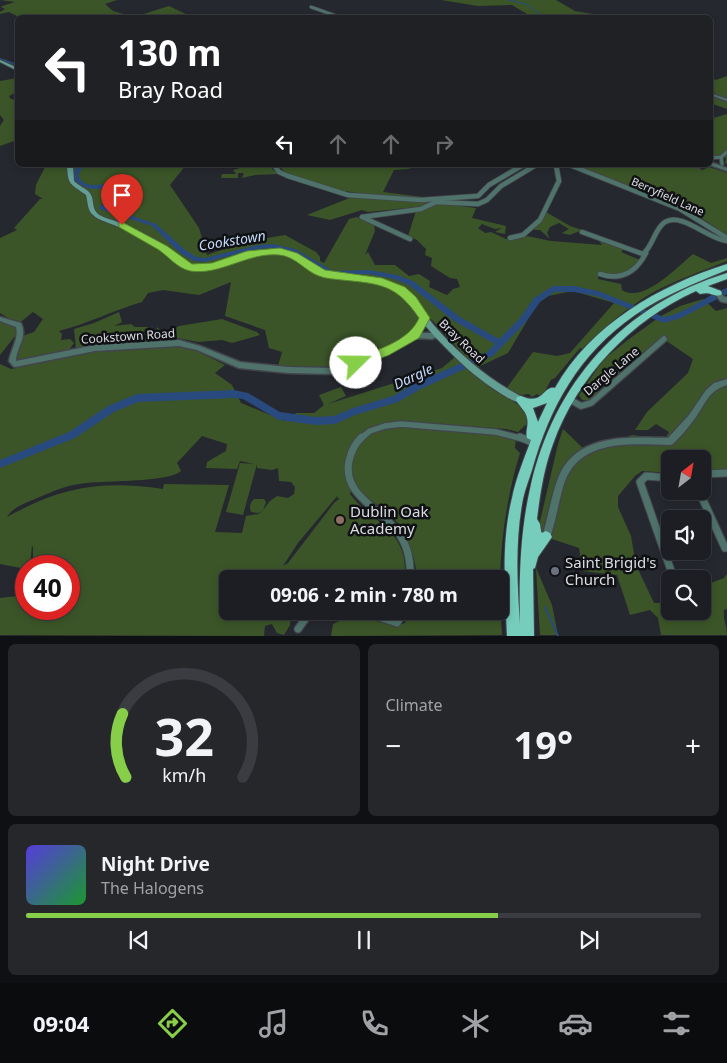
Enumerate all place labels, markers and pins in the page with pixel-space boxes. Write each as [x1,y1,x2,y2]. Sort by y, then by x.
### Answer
pin [101,174,143,225]
place label: Dublin Oak Academy [350,501,429,538]
marker: Dublin Oak Academy [334,514,346,526]
place label: Saint Brigid's Church [565,552,656,589]
marker: Saint Brigid's Church [549,565,561,577]

